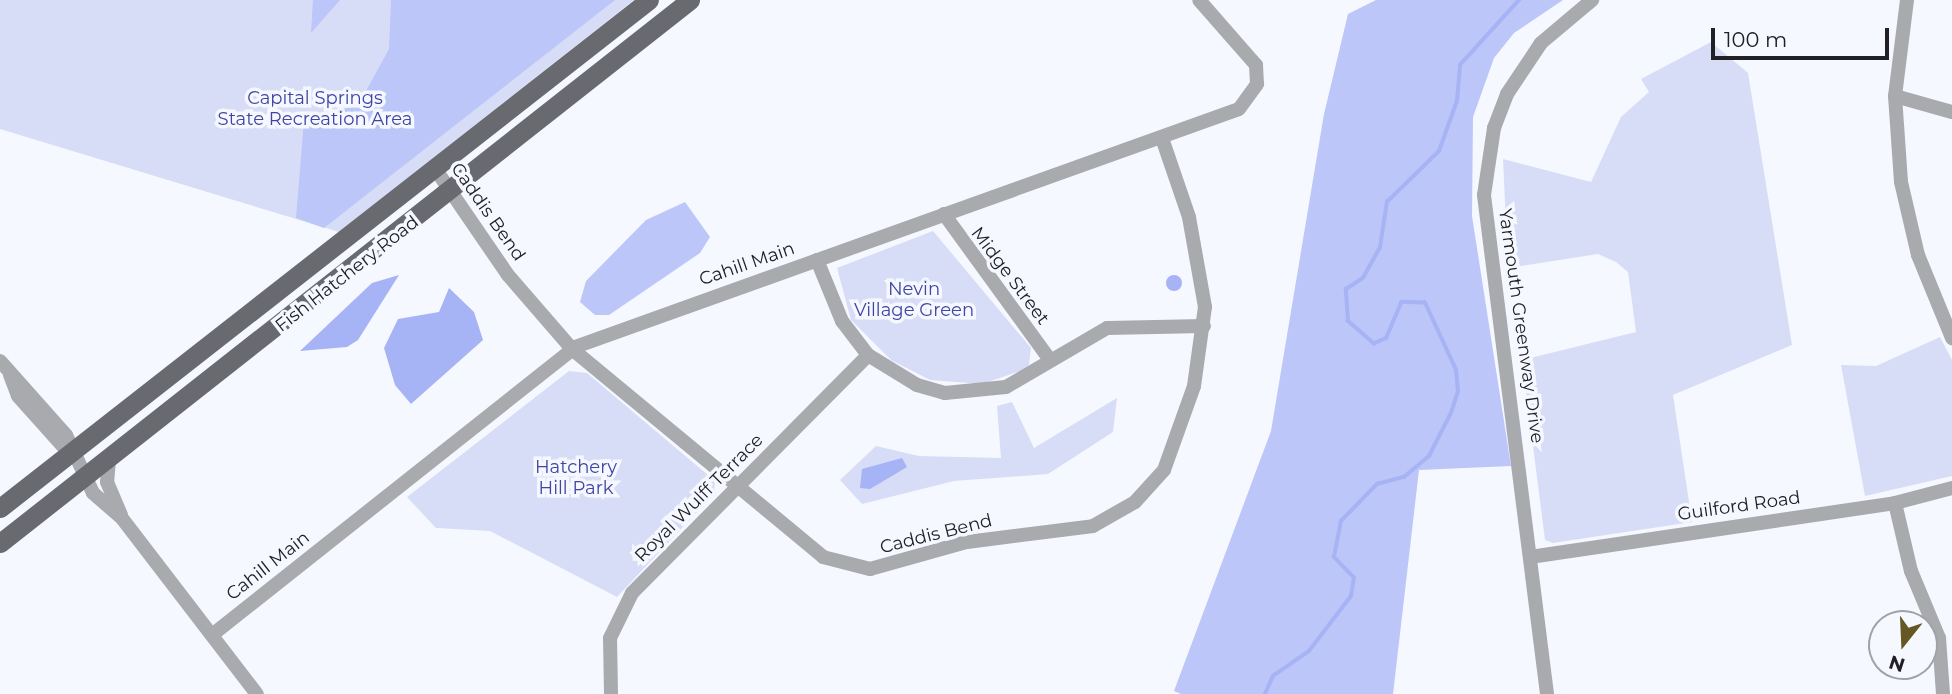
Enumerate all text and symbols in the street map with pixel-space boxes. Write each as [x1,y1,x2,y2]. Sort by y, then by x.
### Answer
scale bar [1714,14,1892,58]
text: 100 m [1724,27,1787,52]
park label: Capital Springs State Recreation Area [218,88,412,130]
street label: Caddis Bend [446,159,530,265]
street label: Yarmouth Greenway Drive [1494,207,1548,445]
street label: Fish Hatchery Road [271,211,423,337]
street label: Midge Street [966,223,1054,329]
street label: Cahill Main [696,238,798,290]
park label: Nevin Village Green [854,279,974,322]
street label: Royal Wulff Terrace [630,429,768,567]
park label: Hatchery Hill Park [535,457,617,500]
street label: Guilford Road [1676,487,1802,525]
street label: Caddis Bend [878,510,994,558]
street label: Cahill Main [222,527,314,605]
north arrow [1868,610,1938,680]
text: N [1886,650,1908,677]

